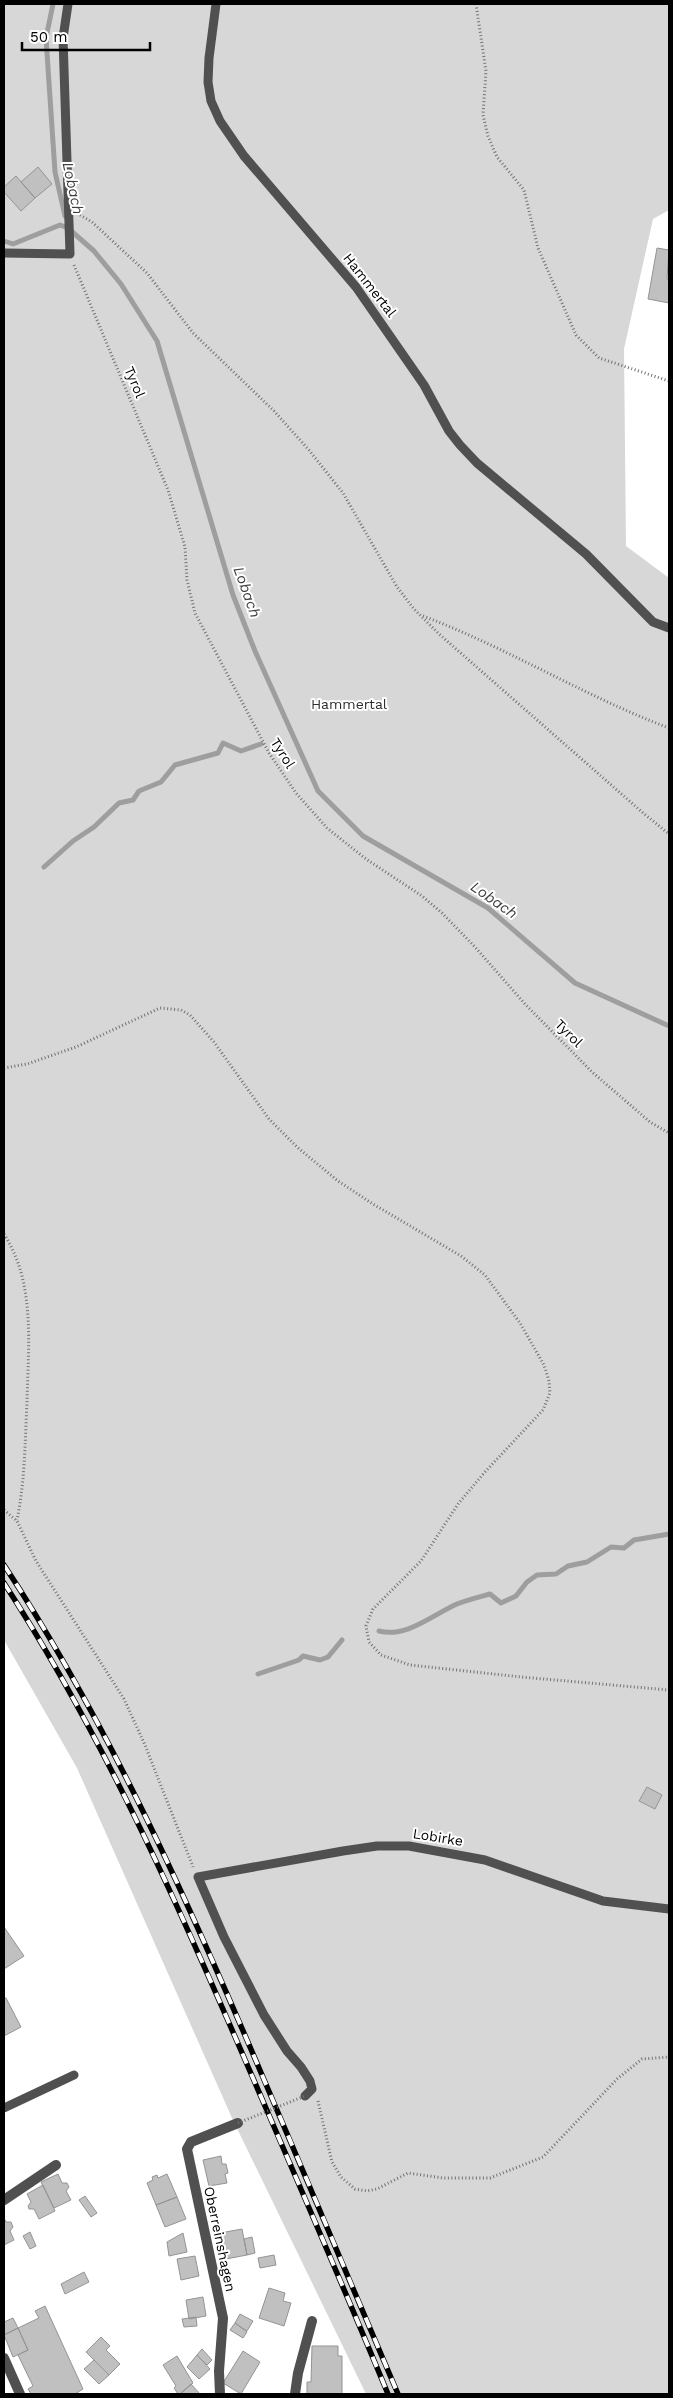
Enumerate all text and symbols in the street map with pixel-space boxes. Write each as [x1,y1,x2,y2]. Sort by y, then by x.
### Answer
scale bar [22,20,150,52]
text: 50 m [30,28,67,46]
water label: Lobach [59,160,87,216]
street label: Hammertal [340,250,400,321]
street label: Tyrol [121,364,149,401]
water label: Lobach [229,564,265,620]
park label: Hammertal [311,696,388,712]
street label: Tyrol [268,735,299,772]
water label: Lobach [467,877,521,923]
street label: Tyrol [552,1016,587,1051]
street label: Lobirke [412,1825,464,1849]
street label: Oberreinshagen [201,2185,239,2293]

